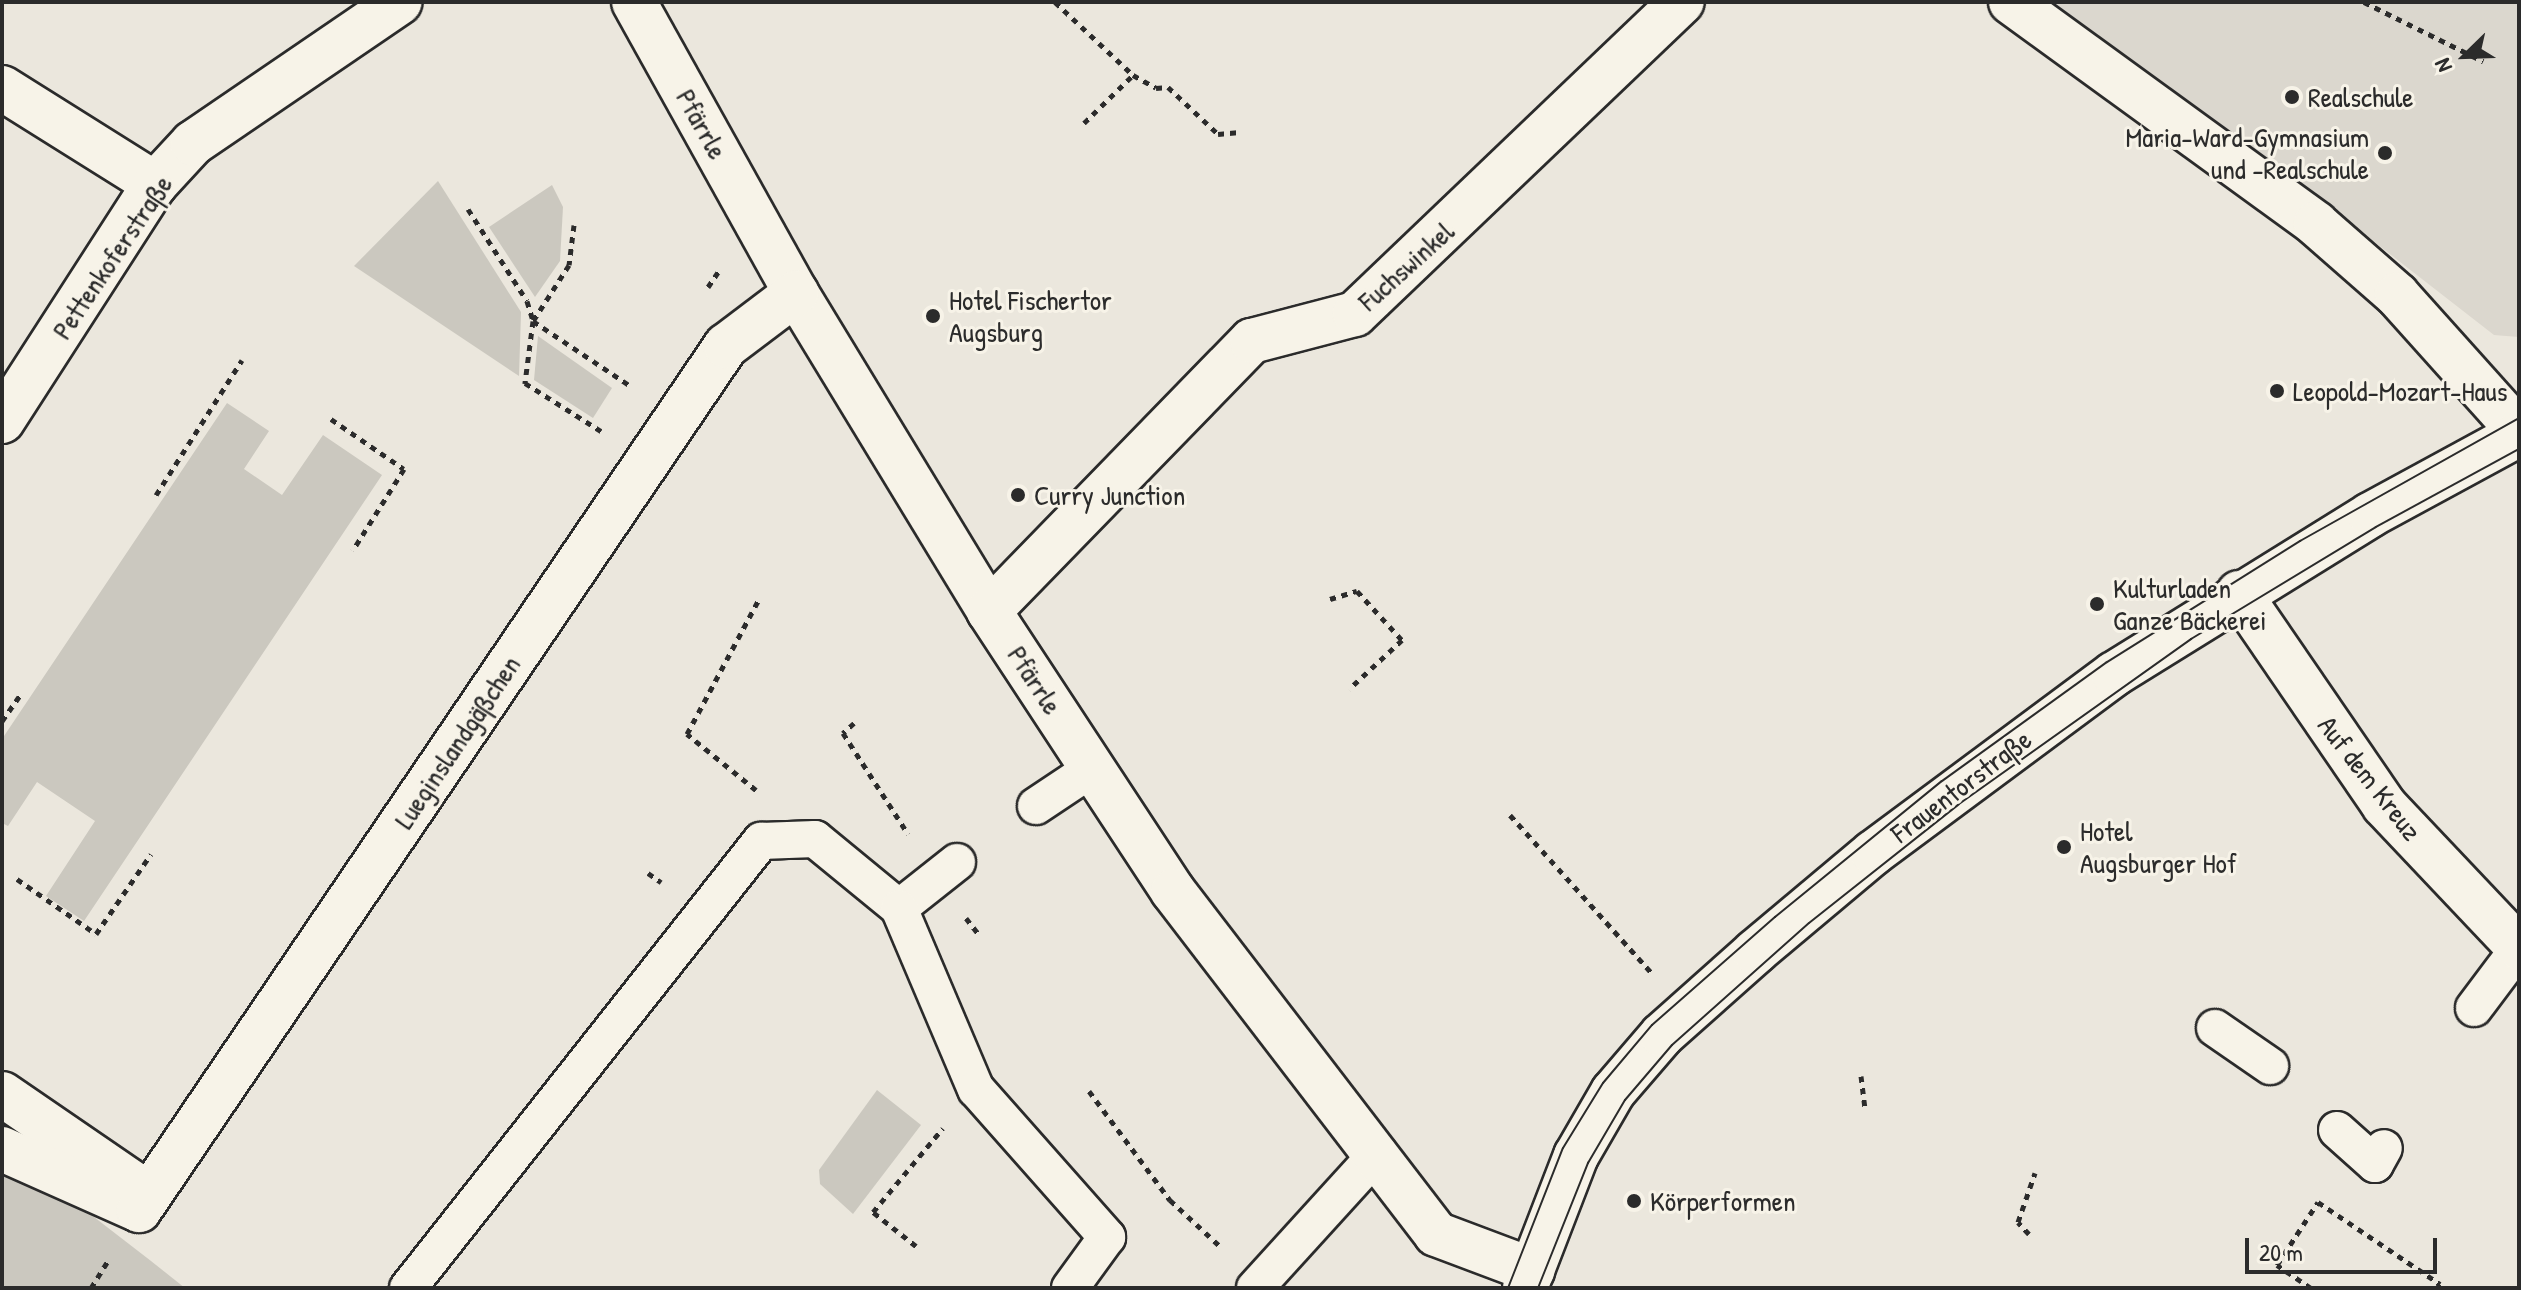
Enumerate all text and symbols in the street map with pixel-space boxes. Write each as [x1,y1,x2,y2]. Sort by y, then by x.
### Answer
north arrow [2425,16,2505,96]
text: N [2427,54,2459,77]
place label: Realschule [2308,80,2413,114]
street label: Pfärrle [669,83,735,165]
marker: Realschule [2283,88,2301,106]
place label: Maria-Ward-Gymnasium und -Realschule [2126,120,2369,186]
marker: Maria-Ward-Gymnasium und -Realschule [2376,144,2394,162]
street label: Pettenkoferstraße [45,169,179,345]
street label: Fuchswinkel [1351,214,1461,318]
place label: Hotel Fischertor Augsburg [949,283,1112,349]
marker: Hotel Fischertor Augsburg [924,307,942,325]
place label: Leopold-Mozart-Haus [2293,374,2507,408]
marker: Leopold-Mozart-Haus [2268,382,2286,400]
place label: Curry Junction [1034,478,1185,512]
marker: Curry Junction [1009,486,1027,504]
place label: Kulturladen Ganze Bäckerei [2113,571,2267,637]
marker: Kulturladen Ganze Bäckerei [2088,595,2106,613]
street label: Pfärrle [1001,640,1069,720]
street label: Lueginslandgäßchen [387,649,527,835]
street label: Auf dem Kreuz [2311,709,2429,847]
street label: Frauentorstraße [1884,722,2038,850]
place label: Hotel Augsburger Hof [2080,814,2237,880]
marker: Hotel Augsburger Hof [2055,838,2073,856]
place label: Körperformen [1650,1184,1796,1218]
marker: Körperformen [1625,1192,1643,1210]
scale bar [2249,1222,2441,1272]
text: 20 m [2259,1236,2303,1268]

